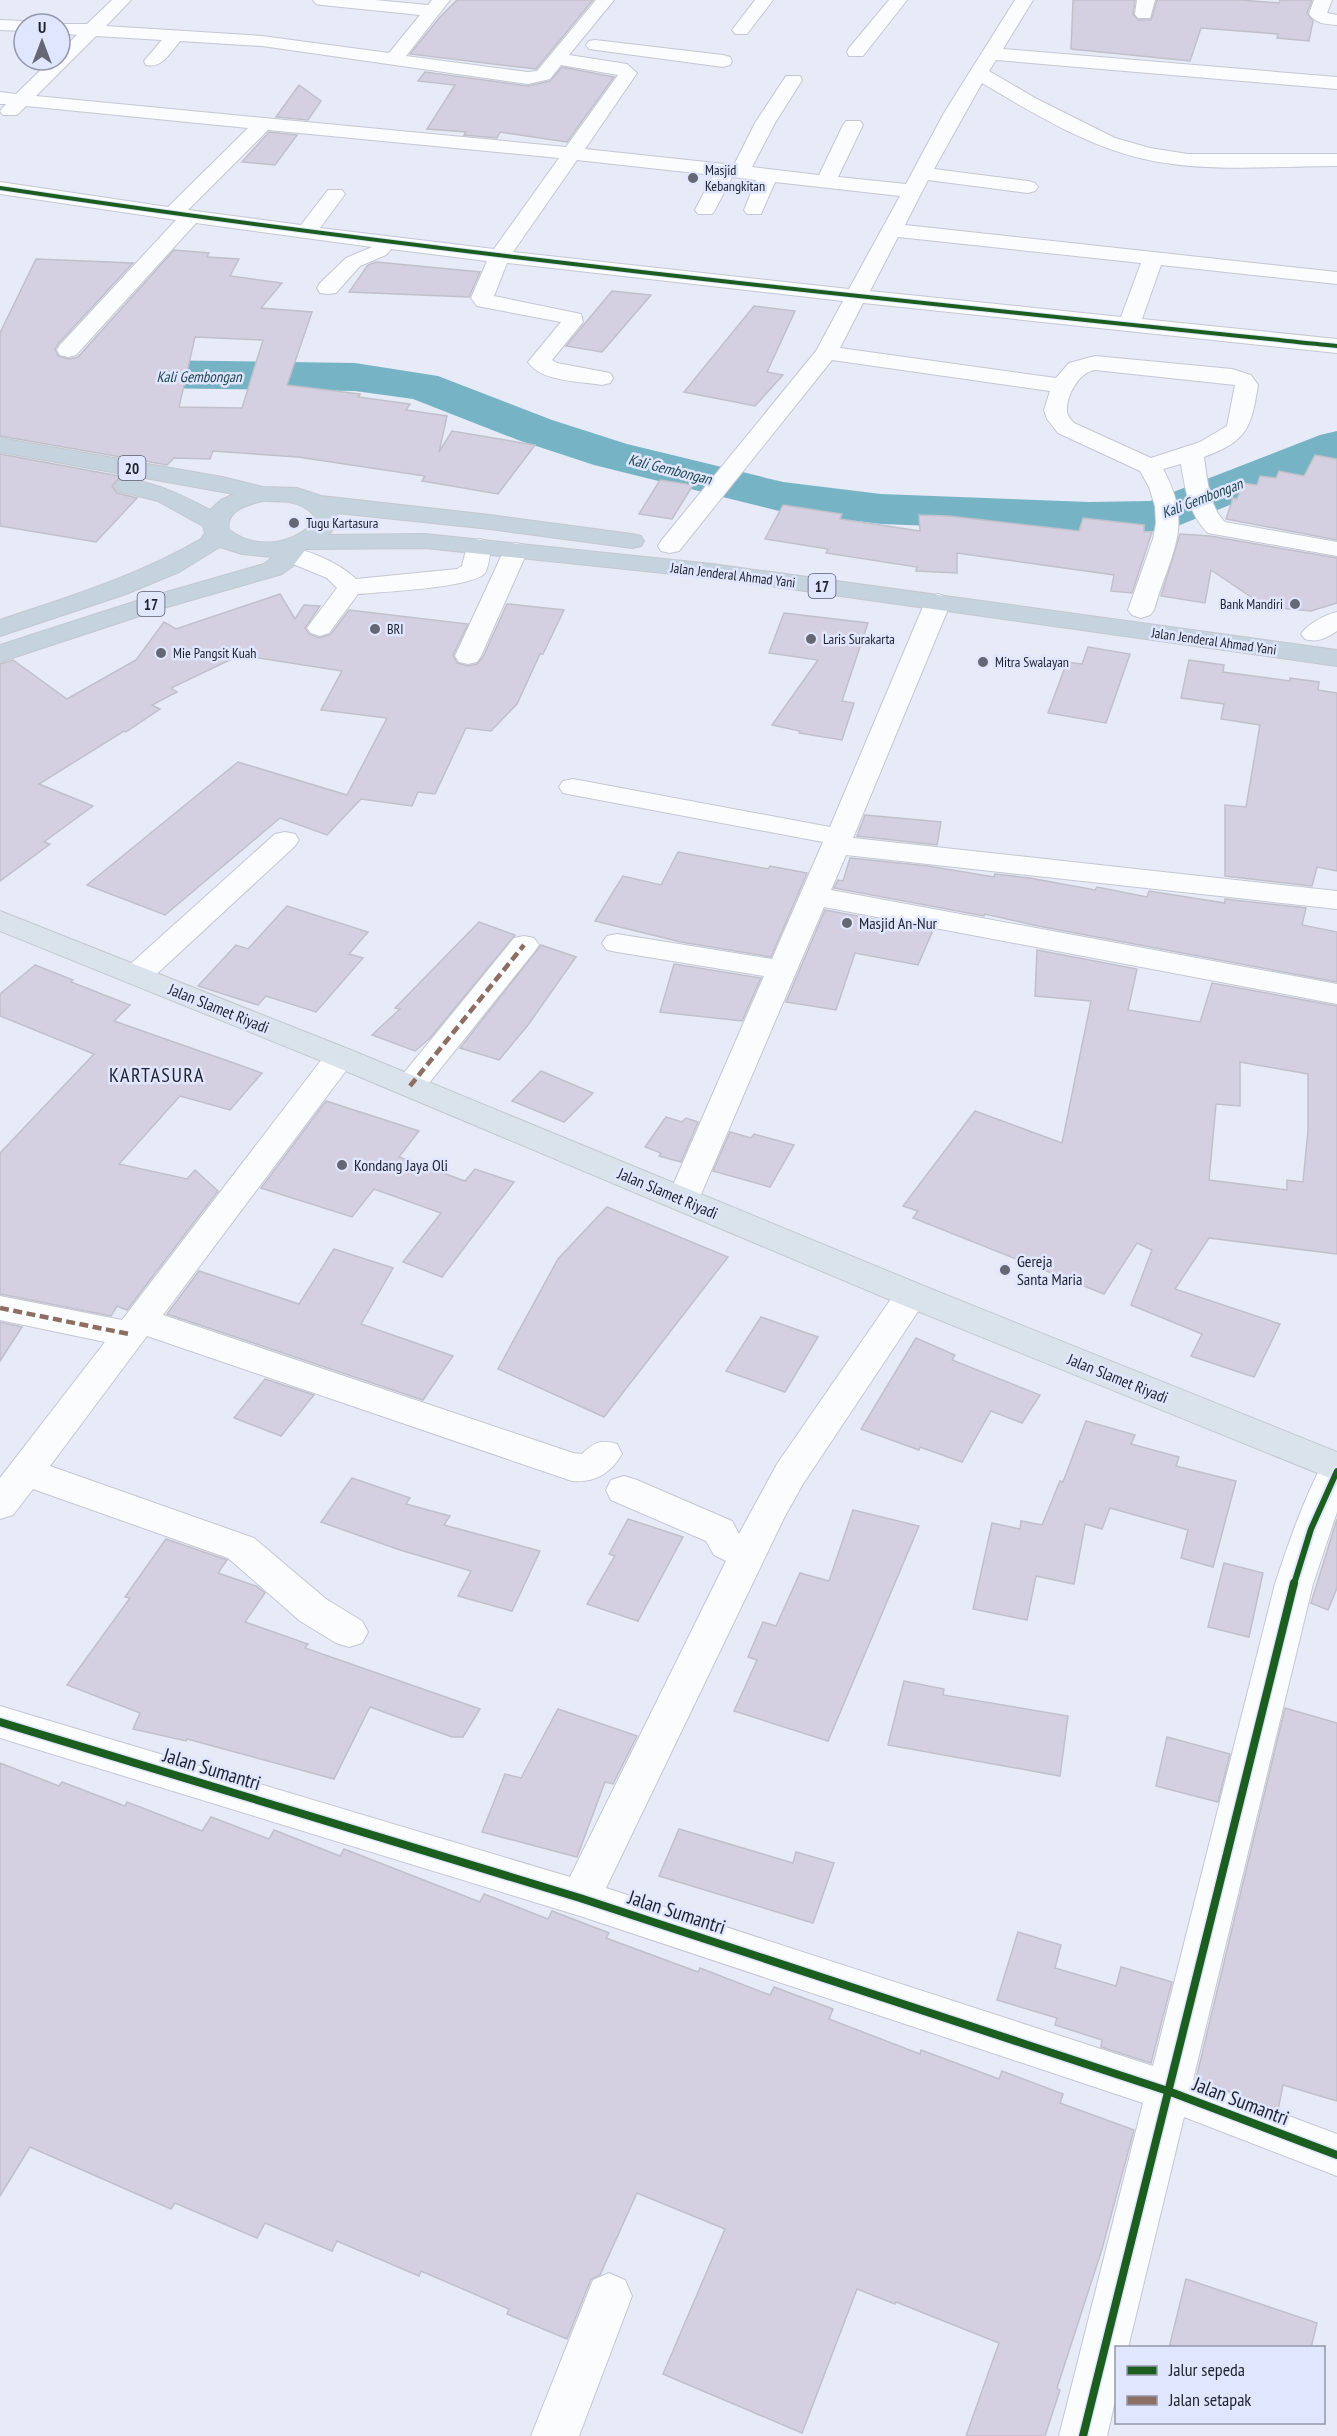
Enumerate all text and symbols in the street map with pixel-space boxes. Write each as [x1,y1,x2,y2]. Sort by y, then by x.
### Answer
north arrow [12,12,72,72]
text: U [38,17,46,37]
place label: Masjid Kebangkitan [705,161,765,195]
marker: Masjid Kebangkitan [686,171,700,185]
water label: Kali Gembongan [157,367,243,386]
water label: Kali Gembongan [626,450,715,489]
road number: 20 [118,456,146,480]
water label: Kali Gembongan [1159,473,1246,522]
place label: Tugu Kartasura [306,514,378,532]
marker: Tugu Kartasura [287,516,301,530]
street label: Jalan Jenderal Ahmad Yani [668,558,797,592]
road number: 17 [808,574,836,598]
road number: 17 [138,592,164,616]
place label: Bank Mandiri [1220,595,1283,613]
marker: Bank Mandiri [1288,597,1302,611]
place label: BRI [387,620,404,638]
marker: BRI [368,622,382,636]
street label: Jalan Jenderal Ahmad Yani [1149,623,1278,659]
place label: Laris Surakarta [823,630,895,648]
marker: Laris Surakarta [804,632,818,646]
place label: Mie Pangsit Kuah [173,644,256,662]
marker: Mie Pangsit Kuah [154,646,168,660]
place label: Mitra Swalayan [995,653,1069,671]
marker: Mitra Swalayan [976,655,990,669]
place label: Masjid An-Nur [859,913,938,933]
marker: Masjid An-Nur [840,916,854,930]
street label: Jalan Slamet Riyadi [165,978,272,1037]
district label: KARTASURA [109,1062,205,1088]
place label: Kondang Jaya Oli [354,1155,448,1175]
marker: Kondang Jaya Oli [335,1158,349,1172]
street label: Jalan Slamet Riyadi [614,1163,721,1223]
place label: Gereja Santa Maria [1017,1251,1082,1289]
marker: Gereja Santa Maria [998,1263,1012,1277]
street label: Jalan Slamet Riyadi [1064,1348,1171,1407]
street label: Jalan Sumantri [159,1742,264,1796]
street label: Jalan Sumantri [624,1884,729,1940]
street label: Jalan Sumantri [1188,2070,1293,2131]
legend [1115,2346,1325,2424]
text: Jalur sepeda [1168,2358,1245,2381]
text: Jalan setapak [1168,2388,1251,2411]

